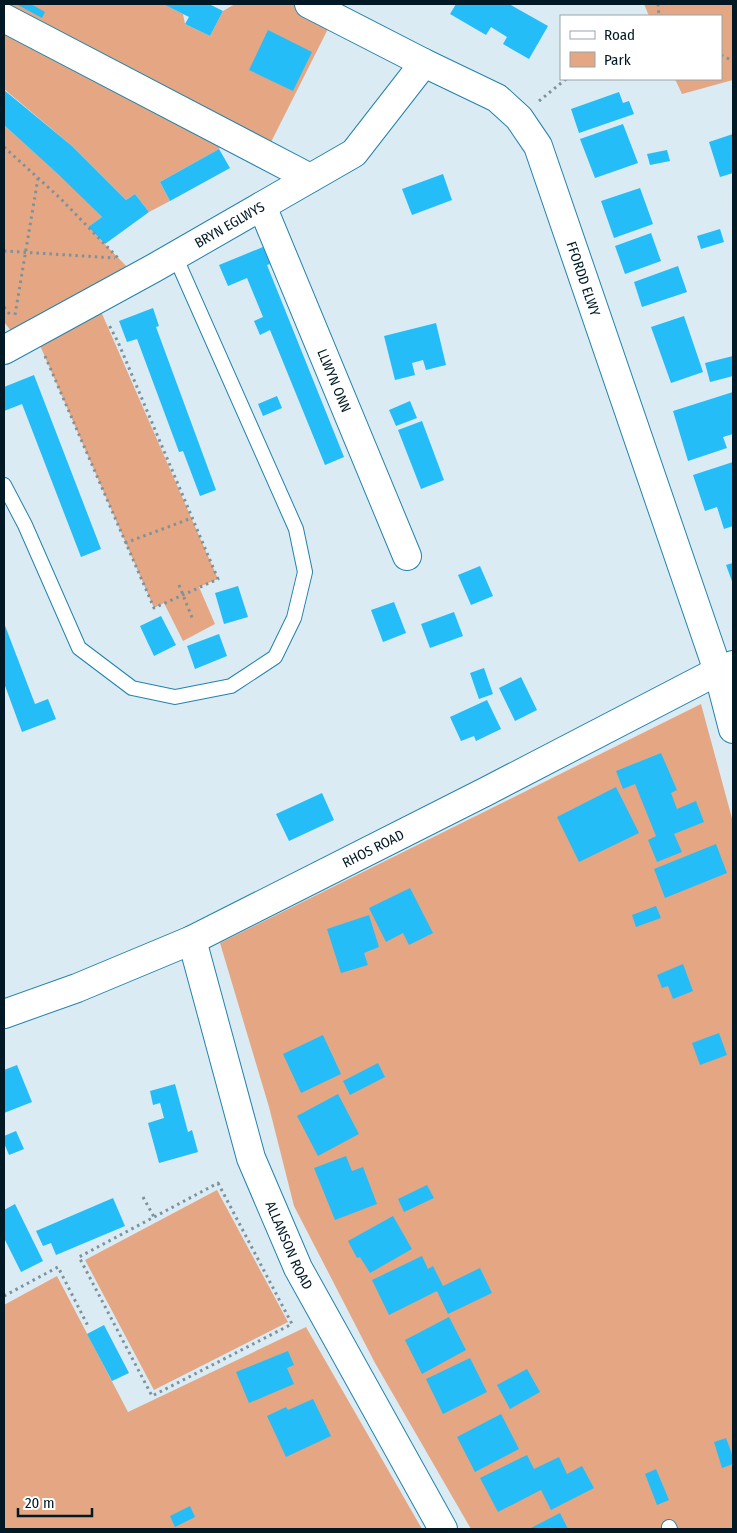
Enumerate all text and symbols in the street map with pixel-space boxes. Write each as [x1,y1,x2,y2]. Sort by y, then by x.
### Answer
legend [560,15,722,80]
text: Road [604,26,635,44]
text: Park [604,51,631,69]
street label: BRYN EGLWYS [192,198,268,252]
street label: FFORDD ELWY [562,239,604,318]
street label: LLWYN ONN [313,347,355,415]
street label: RHOS ROAD [340,826,407,872]
street label: ALLANSON ROAD [261,1199,316,1292]
scale bar [18,1486,91,1518]
text: 20 m [25,1494,55,1512]

